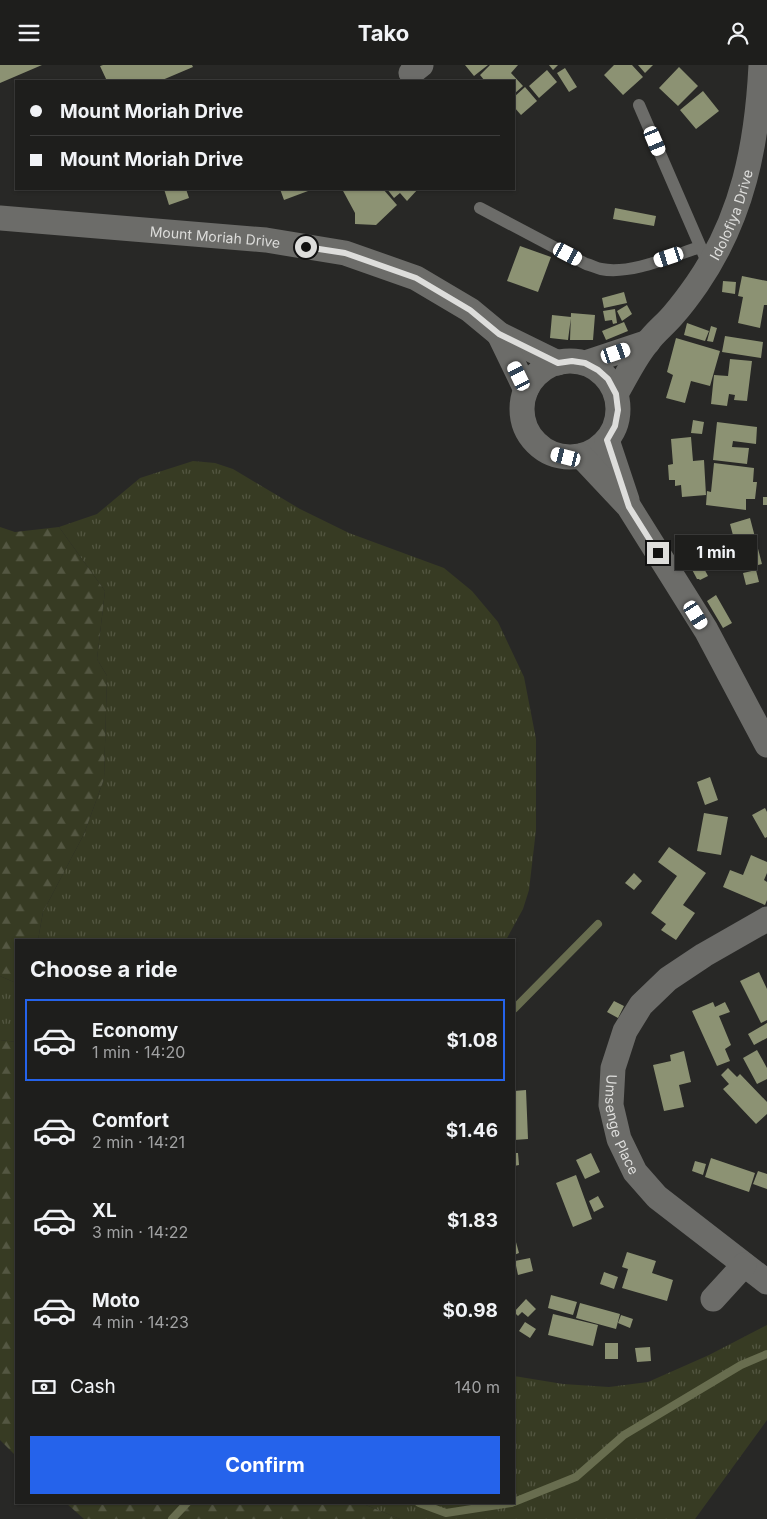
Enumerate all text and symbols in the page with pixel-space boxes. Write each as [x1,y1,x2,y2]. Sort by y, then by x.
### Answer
icon: menu [15,19,43,47]
icon: person [724,19,752,47]
text: Tako [358,20,409,46]
text: Mount Moriah Drive [60,100,243,123]
car [642,124,667,158]
text: Mount Moriah Drive [60,148,243,171]
street label: Idolofiya Drive [705,168,755,263]
street label: Mount Moriah Drive [149,222,282,251]
route start [295,236,317,258]
car [551,240,584,268]
car [652,245,685,269]
car [599,341,632,365]
car [505,359,532,393]
car [549,446,582,468]
callout: 1 min [676,535,758,571]
route end [647,542,669,564]
text: 1 min [696,542,736,562]
car [681,598,710,632]
text: Choose a ride [30,956,178,982]
icon: car [32,1018,77,1063]
text: Economy [92,1019,178,1042]
text: $1.08 [446,1029,498,1052]
text: 1 min · 14:20 [92,1042,185,1062]
street label: Umsenge Place [603,1074,643,1177]
icon: car [32,1108,77,1153]
text: Comfort [92,1109,169,1132]
text: $1.46 [446,1119,498,1142]
text: 2 min · 14:21 [92,1132,185,1152]
icon: car [32,1198,77,1243]
text: XL [92,1199,117,1222]
text: $1.83 [447,1209,498,1232]
text: 3 min · 14:22 [92,1222,188,1242]
icon: car [32,1288,77,1333]
text: Moto [92,1289,140,1312]
text: $0.98 [442,1299,498,1322]
text: 4 min · 14:23 [92,1312,189,1332]
icon: cash [30,1373,58,1401]
text: Cash [70,1375,116,1398]
text: 140 m [455,1377,500,1397]
button: Confirm [30,1436,500,1494]

